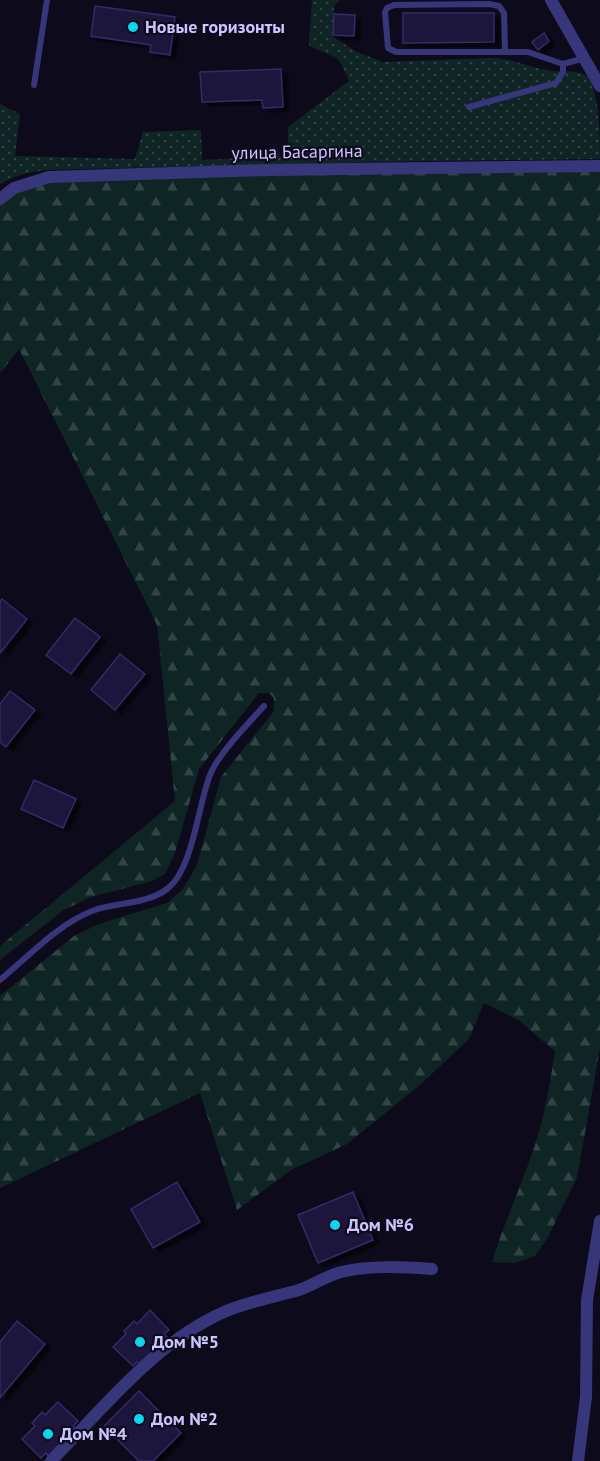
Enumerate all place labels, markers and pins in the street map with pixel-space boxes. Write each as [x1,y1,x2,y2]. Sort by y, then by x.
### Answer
place label: Новые горизонты [145,15,285,38]
marker: Новые горизонты [126,20,140,34]
place label: Дом №6 [347,1213,414,1236]
marker: Дом №6 [328,1218,342,1232]
place label: Дом №5 [152,1330,219,1353]
marker: Дом №5 [133,1335,147,1349]
place label: Дом №2 [151,1407,218,1430]
marker: Дом №2 [132,1412,146,1426]
place label: Дом №4 [60,1422,127,1445]
marker: Дом №4 [41,1427,55,1441]

